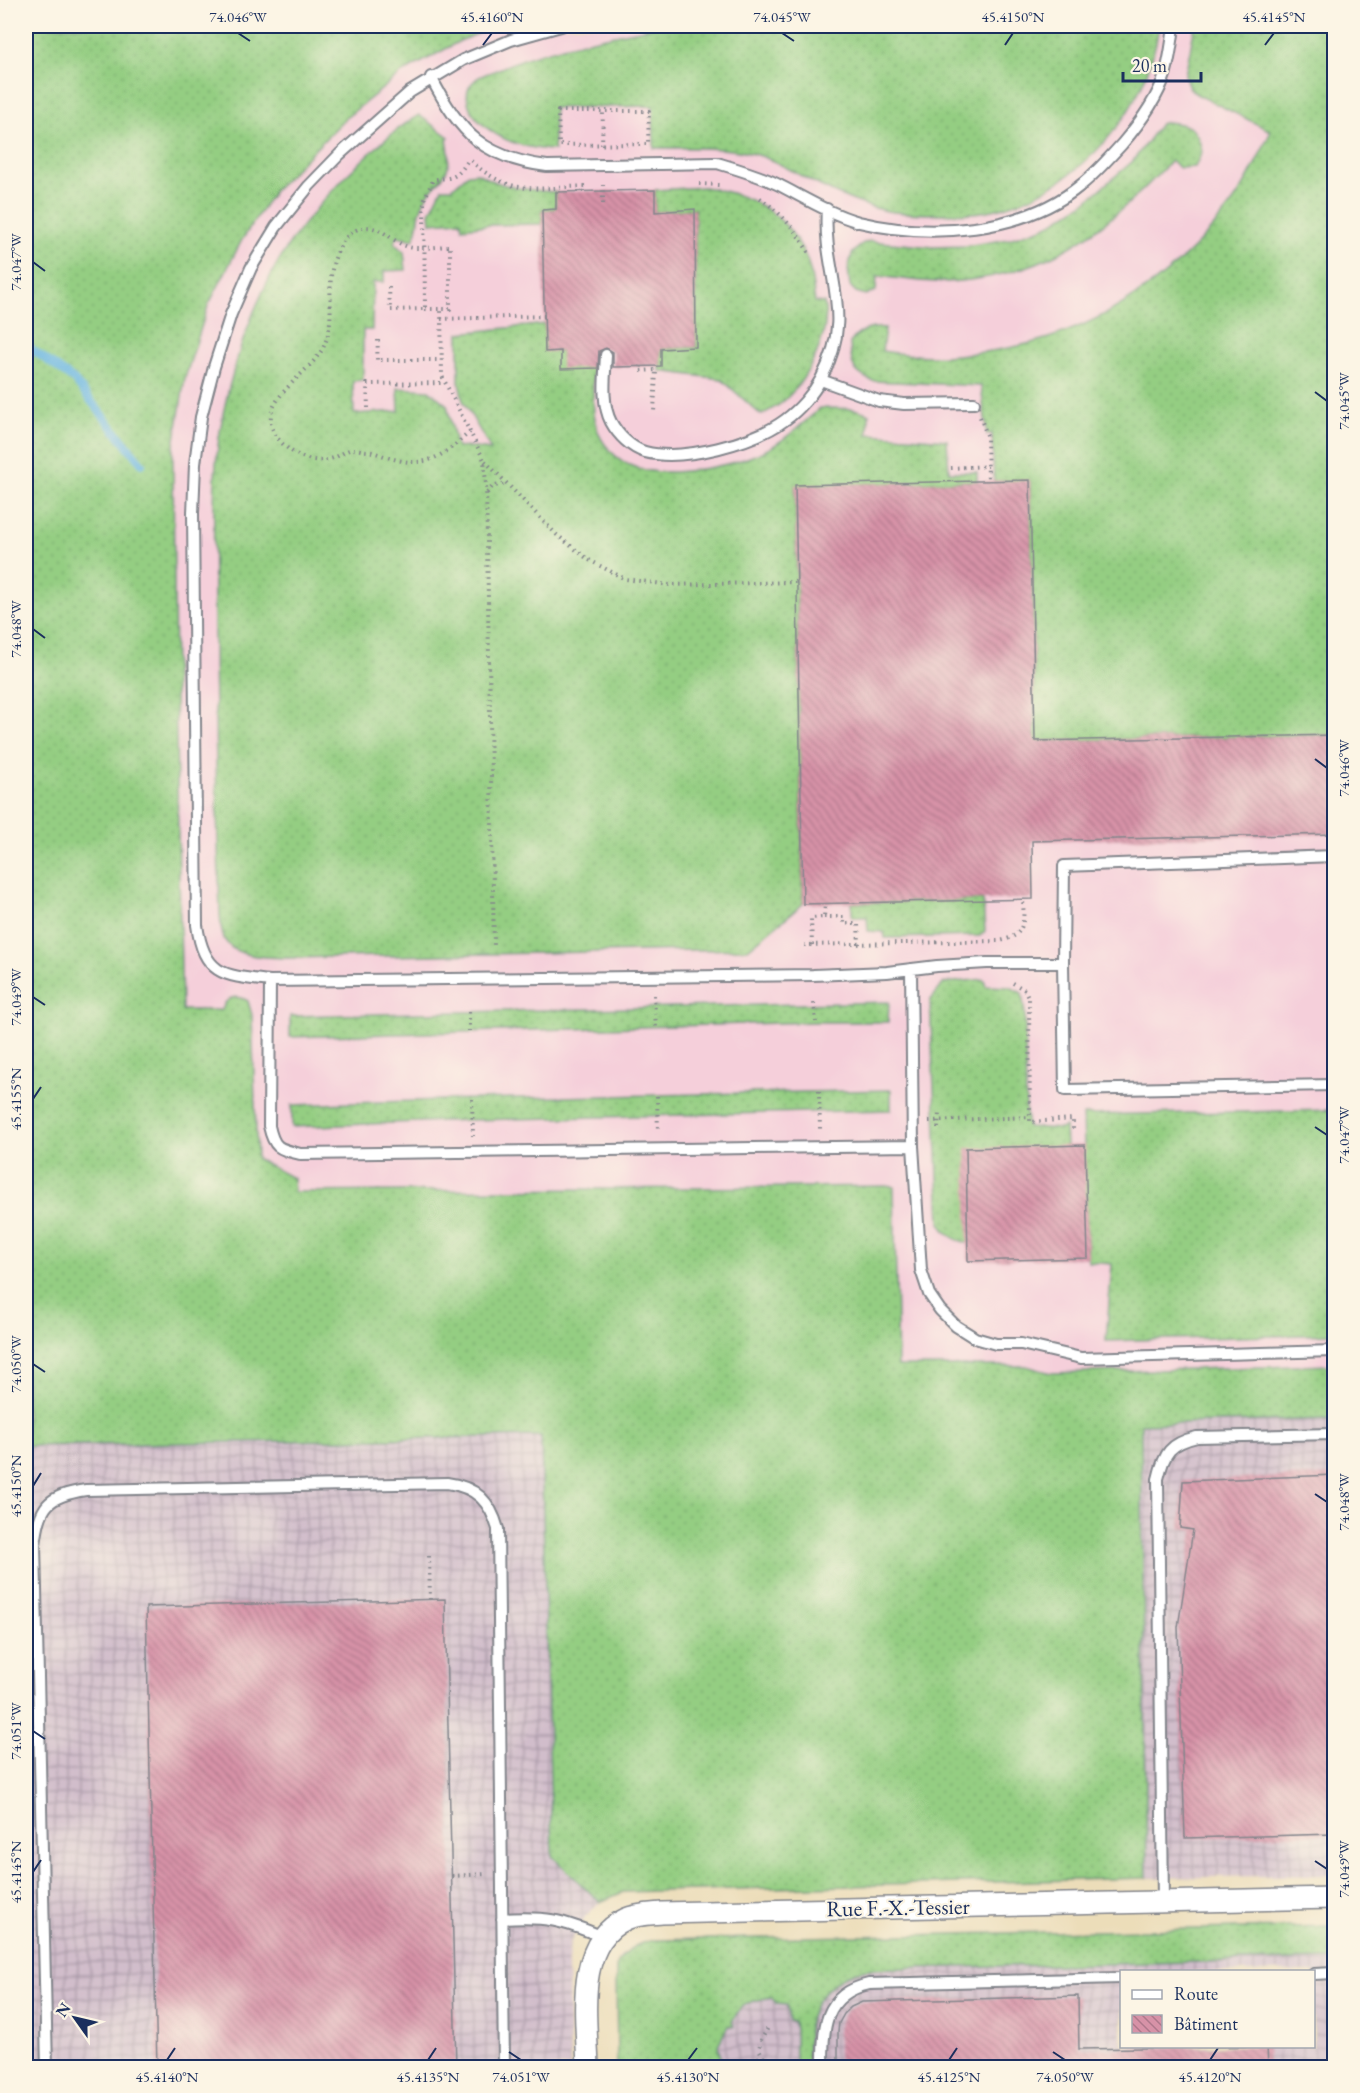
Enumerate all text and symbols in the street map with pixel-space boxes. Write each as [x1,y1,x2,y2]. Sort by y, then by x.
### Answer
text: 74.046°W [209,7,267,26]
text: 45.4160°N [461,7,524,26]
text: 74.045°W [753,7,811,26]
text: 45.4150°N [982,7,1045,26]
text: 45.4145°N [1243,7,1306,26]
scale bar [1123,45,1201,83]
text: 20 m [1132,54,1167,77]
text: 74.047°W [6,233,25,291]
text: 74.045°W [1334,372,1353,430]
text: 74.048°W [6,600,25,658]
text: 74.046°W [1334,739,1353,797]
text: 74.049°W [6,968,25,1026]
text: 45.4155°N [6,1067,25,1130]
text: 74.047°W [1334,1106,1353,1164]
text: 74.050°W [6,1335,25,1393]
text: 45.4150°N [6,1454,25,1517]
text: 74.048°W [1334,1473,1353,1531]
text: 74.051°W [6,1702,25,1760]
text: 45.4145°N [6,1840,25,1903]
text: 74.049°W [1334,1840,1353,1898]
street label: Rue F.-X.-Tessier [826,1892,971,1923]
legend [1120,1970,1315,2048]
text: Route [1174,1982,1218,2005]
north arrow [45,1988,105,2048]
text: N [51,1999,75,2021]
text: Bâtiment [1174,2012,1238,2035]
text: 45.4140°N [136,2067,199,2086]
text: 45.4135°N [397,2067,460,2086]
text: 74.051°W [492,2067,550,2086]
text: 45.4130°N [657,2067,720,2086]
text: 45.4125°N [918,2067,981,2086]
text: 74.050°W [1036,2067,1094,2086]
text: 45.4120°N [1179,2067,1242,2086]

